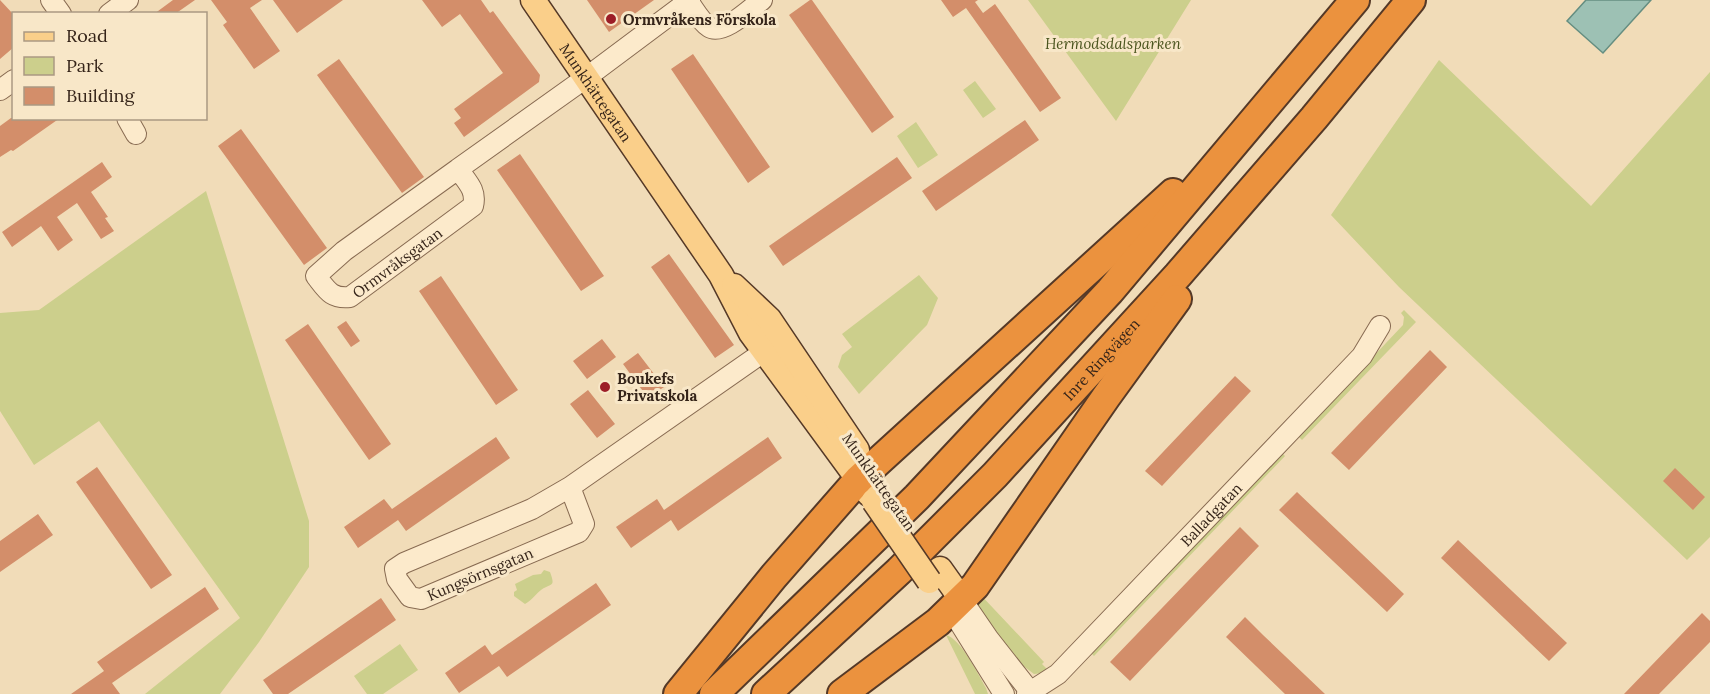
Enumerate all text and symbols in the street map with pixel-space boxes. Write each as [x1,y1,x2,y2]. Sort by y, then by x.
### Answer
place label: Ormvråkens Förskola [623,10,776,29]
legend [12,12,207,120]
marker: Ormvråkens Förskola [604,12,618,26]
text: Road [66,24,108,47]
park label: Hermodsdalsparken [1045,34,1182,53]
street label: Munkhättegatan [556,40,637,145]
text: Park [66,54,104,77]
text: Building [66,84,136,107]
street label: Ormvråksgatan [348,223,446,302]
street label: Inre Ringvägen [1059,314,1143,404]
place label: Boukefs Privatskola [617,369,698,405]
marker: Boukefs Privatskola [598,380,612,394]
street label: Munkhättegatan [838,429,920,535]
street label: Balladgatan [1176,478,1246,550]
street label: Kungsörnsgatan [424,543,536,605]

